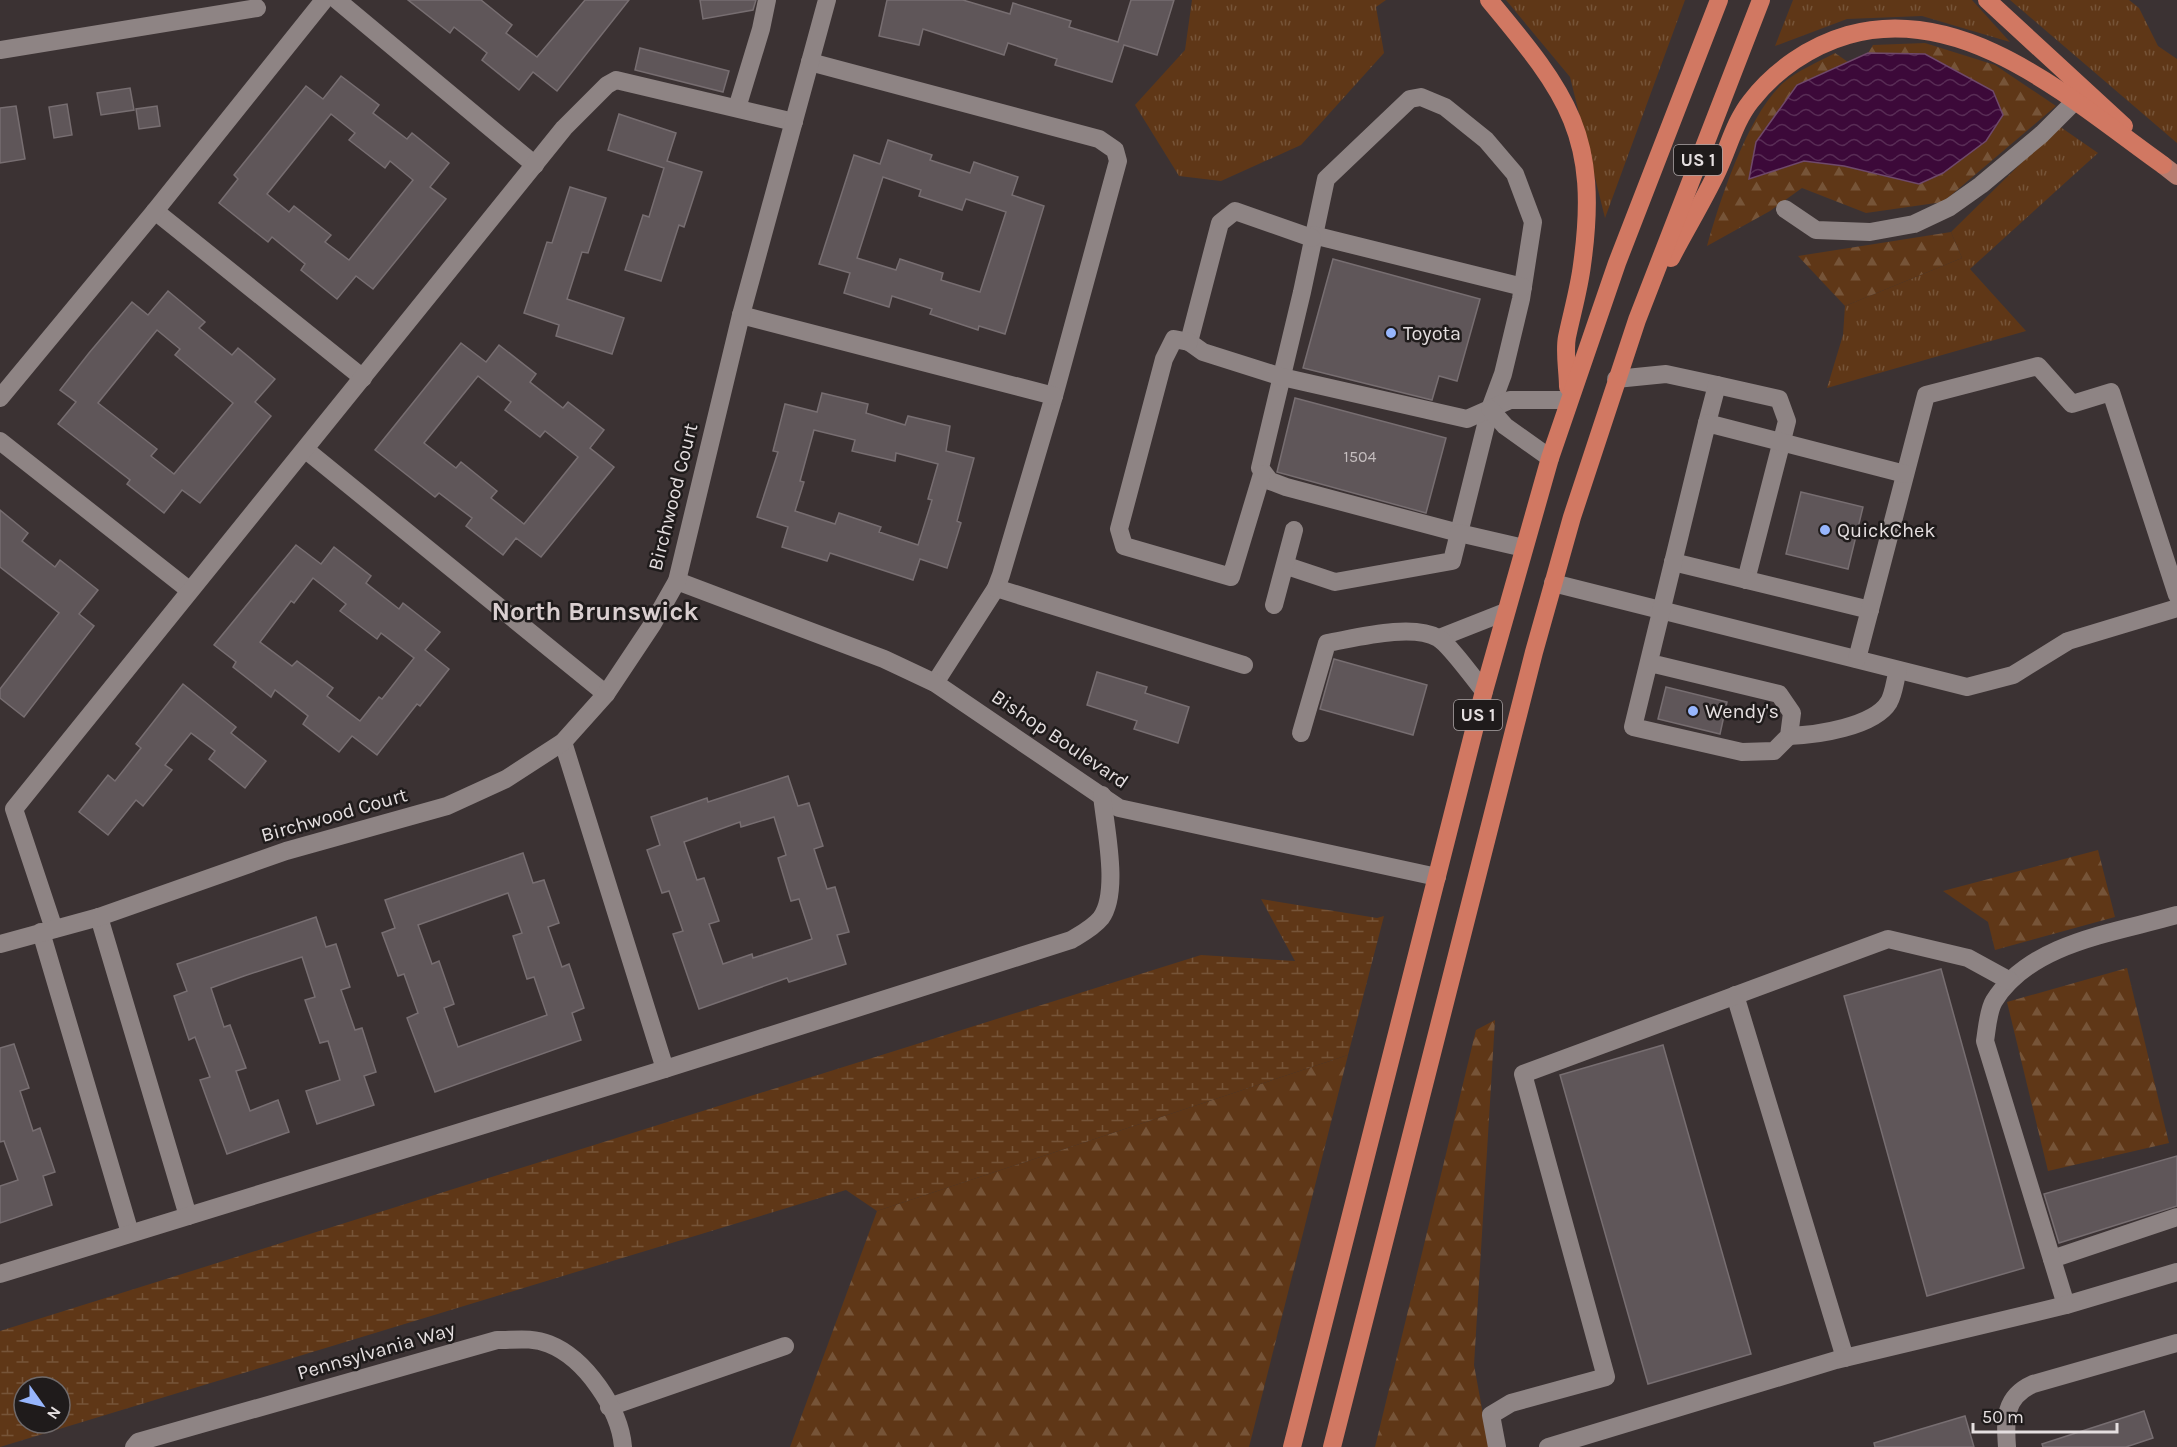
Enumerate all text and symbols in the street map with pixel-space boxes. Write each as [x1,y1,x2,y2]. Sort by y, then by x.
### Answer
road number: US 1 [1674,145,1722,175]
place label: Toyota [1403,322,1461,345]
marker: Toyota [1384,326,1398,340]
street label: Birchwood Court [644,420,703,573]
house number: 1504 [1344,447,1376,466]
place label: QuickChek [1837,519,1936,542]
marker: QuickChek [1818,523,1832,537]
district label: North Brunswick [491,596,699,627]
street label: Bishop Boulevard [987,685,1133,793]
road number: US 1 [1454,700,1502,730]
place label: Wendy's [1705,700,1779,723]
marker: Wendy's [1686,704,1700,718]
street label: Birchwood Court [258,783,410,847]
street label: Pennsylvania Way [295,1317,457,1385]
north arrow [12,1375,72,1435]
scale bar [1973,1396,2117,1434]
text: N [43,1403,65,1423]
text: 50 m [1982,1406,2024,1428]

